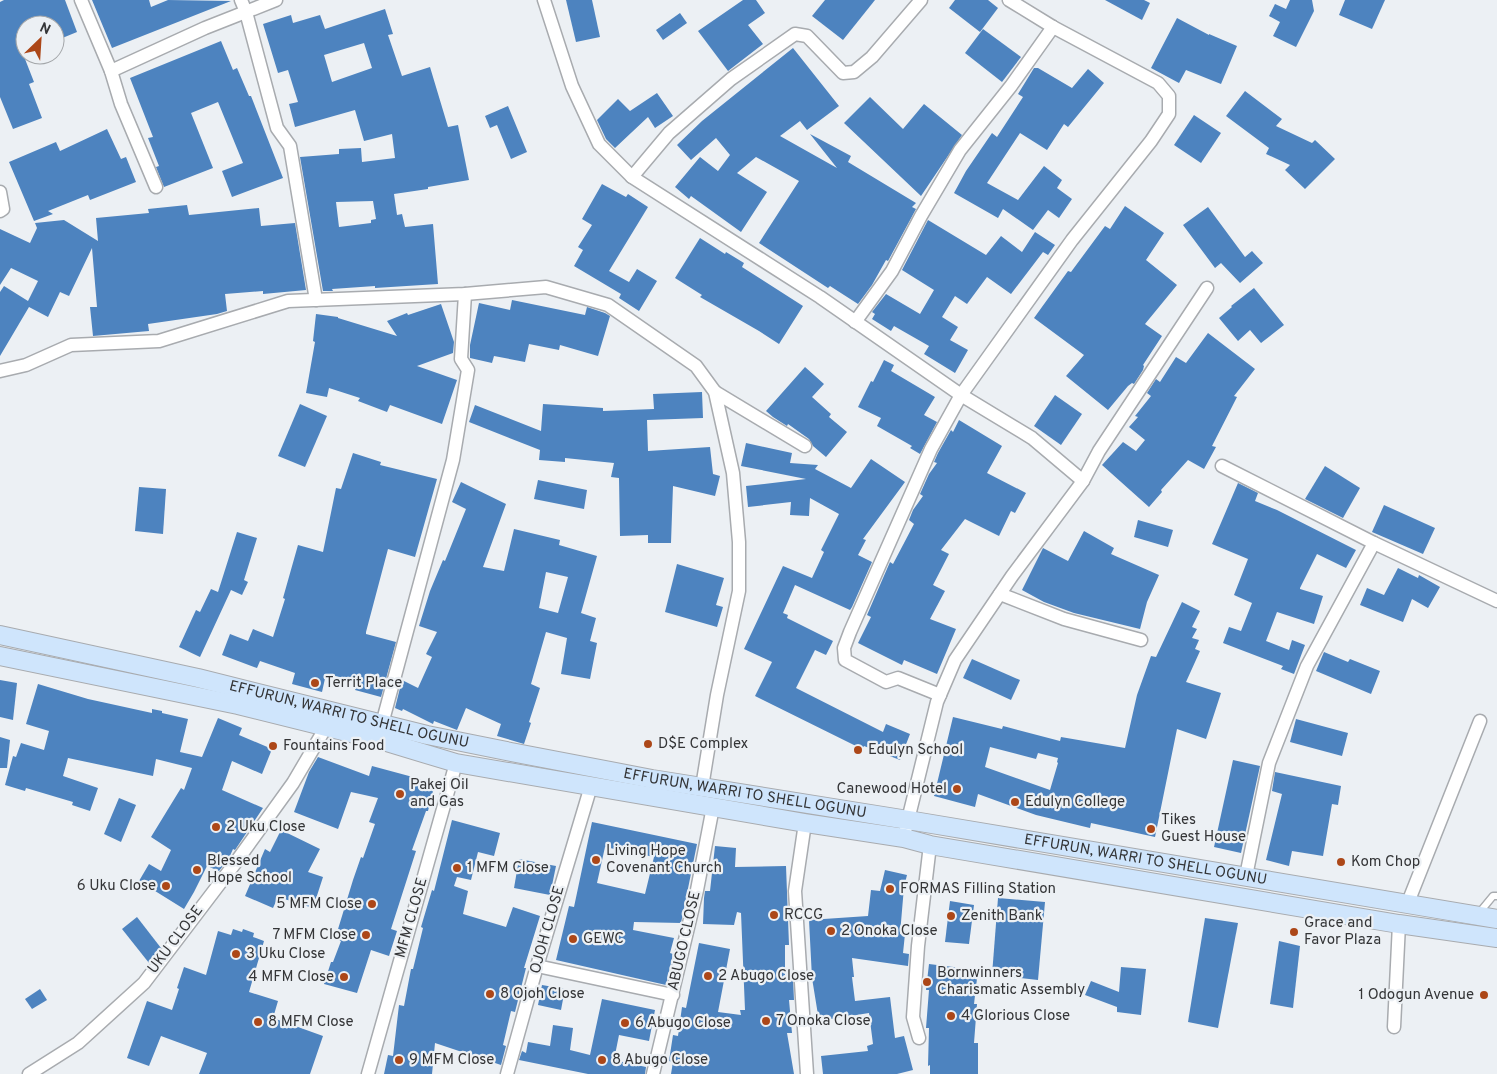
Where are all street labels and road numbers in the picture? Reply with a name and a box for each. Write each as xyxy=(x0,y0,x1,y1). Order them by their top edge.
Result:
street label: EFFURUN, WARRI TO SHELL OGUNU xyxy=(227,677,471,753)
street label: EFFURUN, WARRI TO SHELL OGUNU xyxy=(622,764,868,823)
street label: EFFURUN, WARRI TO SHELL OGUNU xyxy=(1023,830,1268,890)
street label: MFM CLOSE xyxy=(391,876,433,960)
street label: OJOH CLOSE xyxy=(526,884,570,976)
street label: ABUGO CLOSE xyxy=(664,889,706,993)
street label: UKU CLOSE xyxy=(144,902,208,978)

